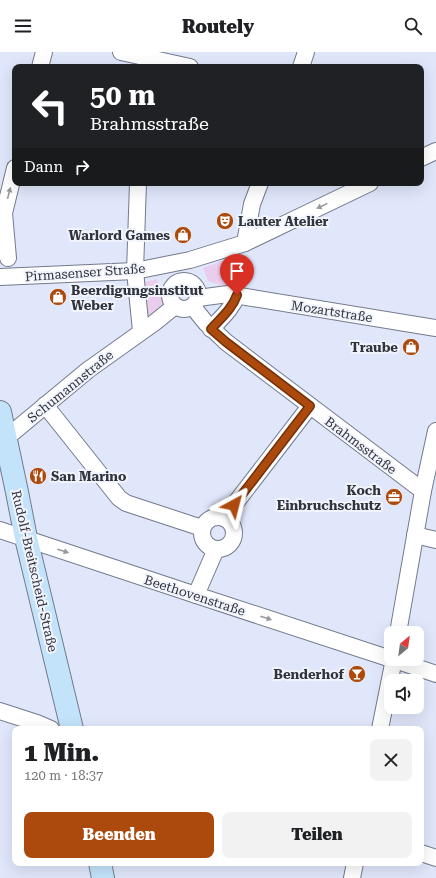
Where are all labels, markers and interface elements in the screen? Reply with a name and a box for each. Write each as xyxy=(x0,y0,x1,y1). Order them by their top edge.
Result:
icon: menu xyxy=(12,15,34,37)
icon: search xyxy=(402,15,424,37)
text: Routely xyxy=(182,16,254,37)
text: 50 m xyxy=(90,79,155,112)
icon: left xyxy=(24,80,76,132)
text: Brahmsstraße xyxy=(90,113,209,134)
icon: right xyxy=(71,156,93,178)
text: Dann xyxy=(24,158,63,176)
one-way arrow xyxy=(6,186,12,198)
one-way arrow xyxy=(316,203,328,209)
theatre icon: Lauter Atelier xyxy=(215,211,235,231)
place label: Lauter Atelier xyxy=(238,214,329,229)
shop icon: Warlord Games xyxy=(173,225,193,245)
place label: Warlord Games xyxy=(69,228,170,243)
pin xyxy=(220,254,254,295)
icon: arrive xyxy=(226,260,248,282)
street label: Pirmasenser Straße xyxy=(24,261,146,284)
place label: Beerdigungsinstitut Weber xyxy=(71,283,204,313)
shop icon: Beerdigungsinstitut Weber xyxy=(48,287,68,307)
street label: Mozartstraße xyxy=(290,298,374,325)
shop icon: Traube xyxy=(401,337,421,357)
place label: Traube xyxy=(350,340,398,355)
street label: Schumannstraße xyxy=(24,347,116,426)
street label: Brahmsstraße xyxy=(322,414,399,477)
restaurant icon: San Marino xyxy=(28,466,48,486)
place label: San Marino xyxy=(51,469,126,484)
place label: Koch Einbruchschutz xyxy=(277,483,381,513)
position arrow xyxy=(213,484,255,526)
office icon: Koch Einbruchschutz xyxy=(384,487,404,507)
street label: Rudolf-Breitscheid-Straße xyxy=(9,489,60,653)
one-way arrow xyxy=(57,548,69,554)
street label: Beethovenstraße xyxy=(142,572,247,619)
one-way arrow xyxy=(261,615,273,621)
north arrow xyxy=(384,626,424,666)
map controls xyxy=(384,626,424,714)
bar icon: Benderhof xyxy=(347,664,367,684)
place label: Benderhof xyxy=(273,667,344,682)
button: sound xyxy=(384,674,424,714)
text: 1 Min. xyxy=(24,739,99,767)
button: close xyxy=(370,739,412,781)
text: 120 m · 18:37 xyxy=(24,768,103,783)
button: Beenden xyxy=(24,812,214,858)
button: Teilen xyxy=(222,812,412,858)

